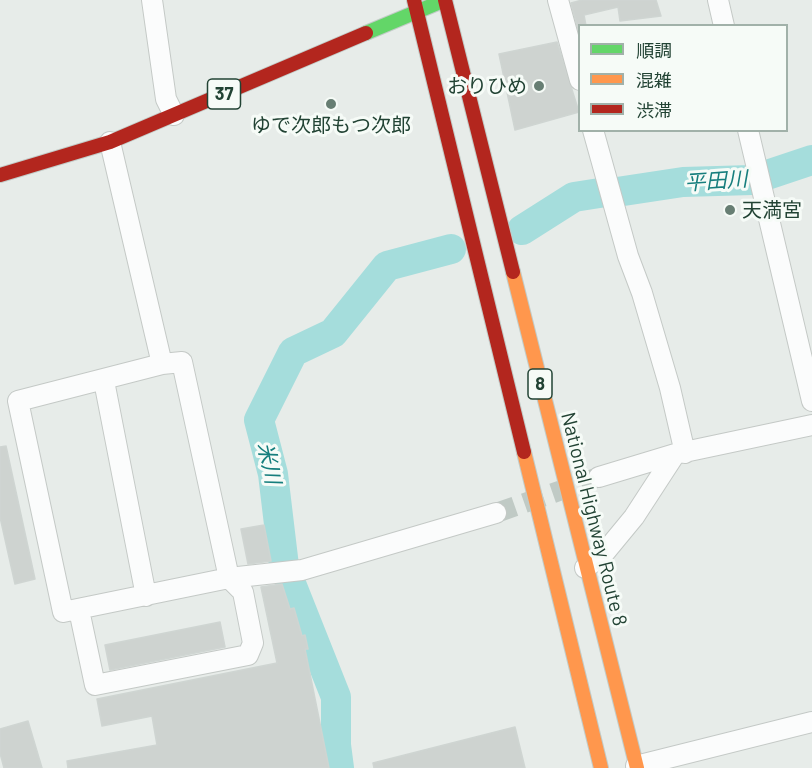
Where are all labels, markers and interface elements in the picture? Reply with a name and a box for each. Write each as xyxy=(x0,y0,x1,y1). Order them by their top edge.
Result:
legend xyxy=(578,24,788,132)
text: 順調 xyxy=(636,39,672,61)
text: 混雑 xyxy=(636,69,672,91)
place label: おりひめ xyxy=(447,74,527,98)
road number: 37 xyxy=(208,79,240,109)
marker: おりひめ xyxy=(532,79,546,93)
marker: ゆで次郎もつ次郎 xyxy=(324,97,338,111)
text: 渋滞 xyxy=(636,99,672,121)
place label: ゆで次郎もつ次郎 xyxy=(251,113,411,137)
water label: 平田川 xyxy=(684,166,748,196)
place label: 天満宮 xyxy=(742,198,802,222)
marker: 天満宮 xyxy=(723,203,737,217)
road number: 8 xyxy=(528,369,552,399)
street label: National Highway Route 8 xyxy=(556,410,632,628)
water label: 米川 xyxy=(252,440,286,486)

